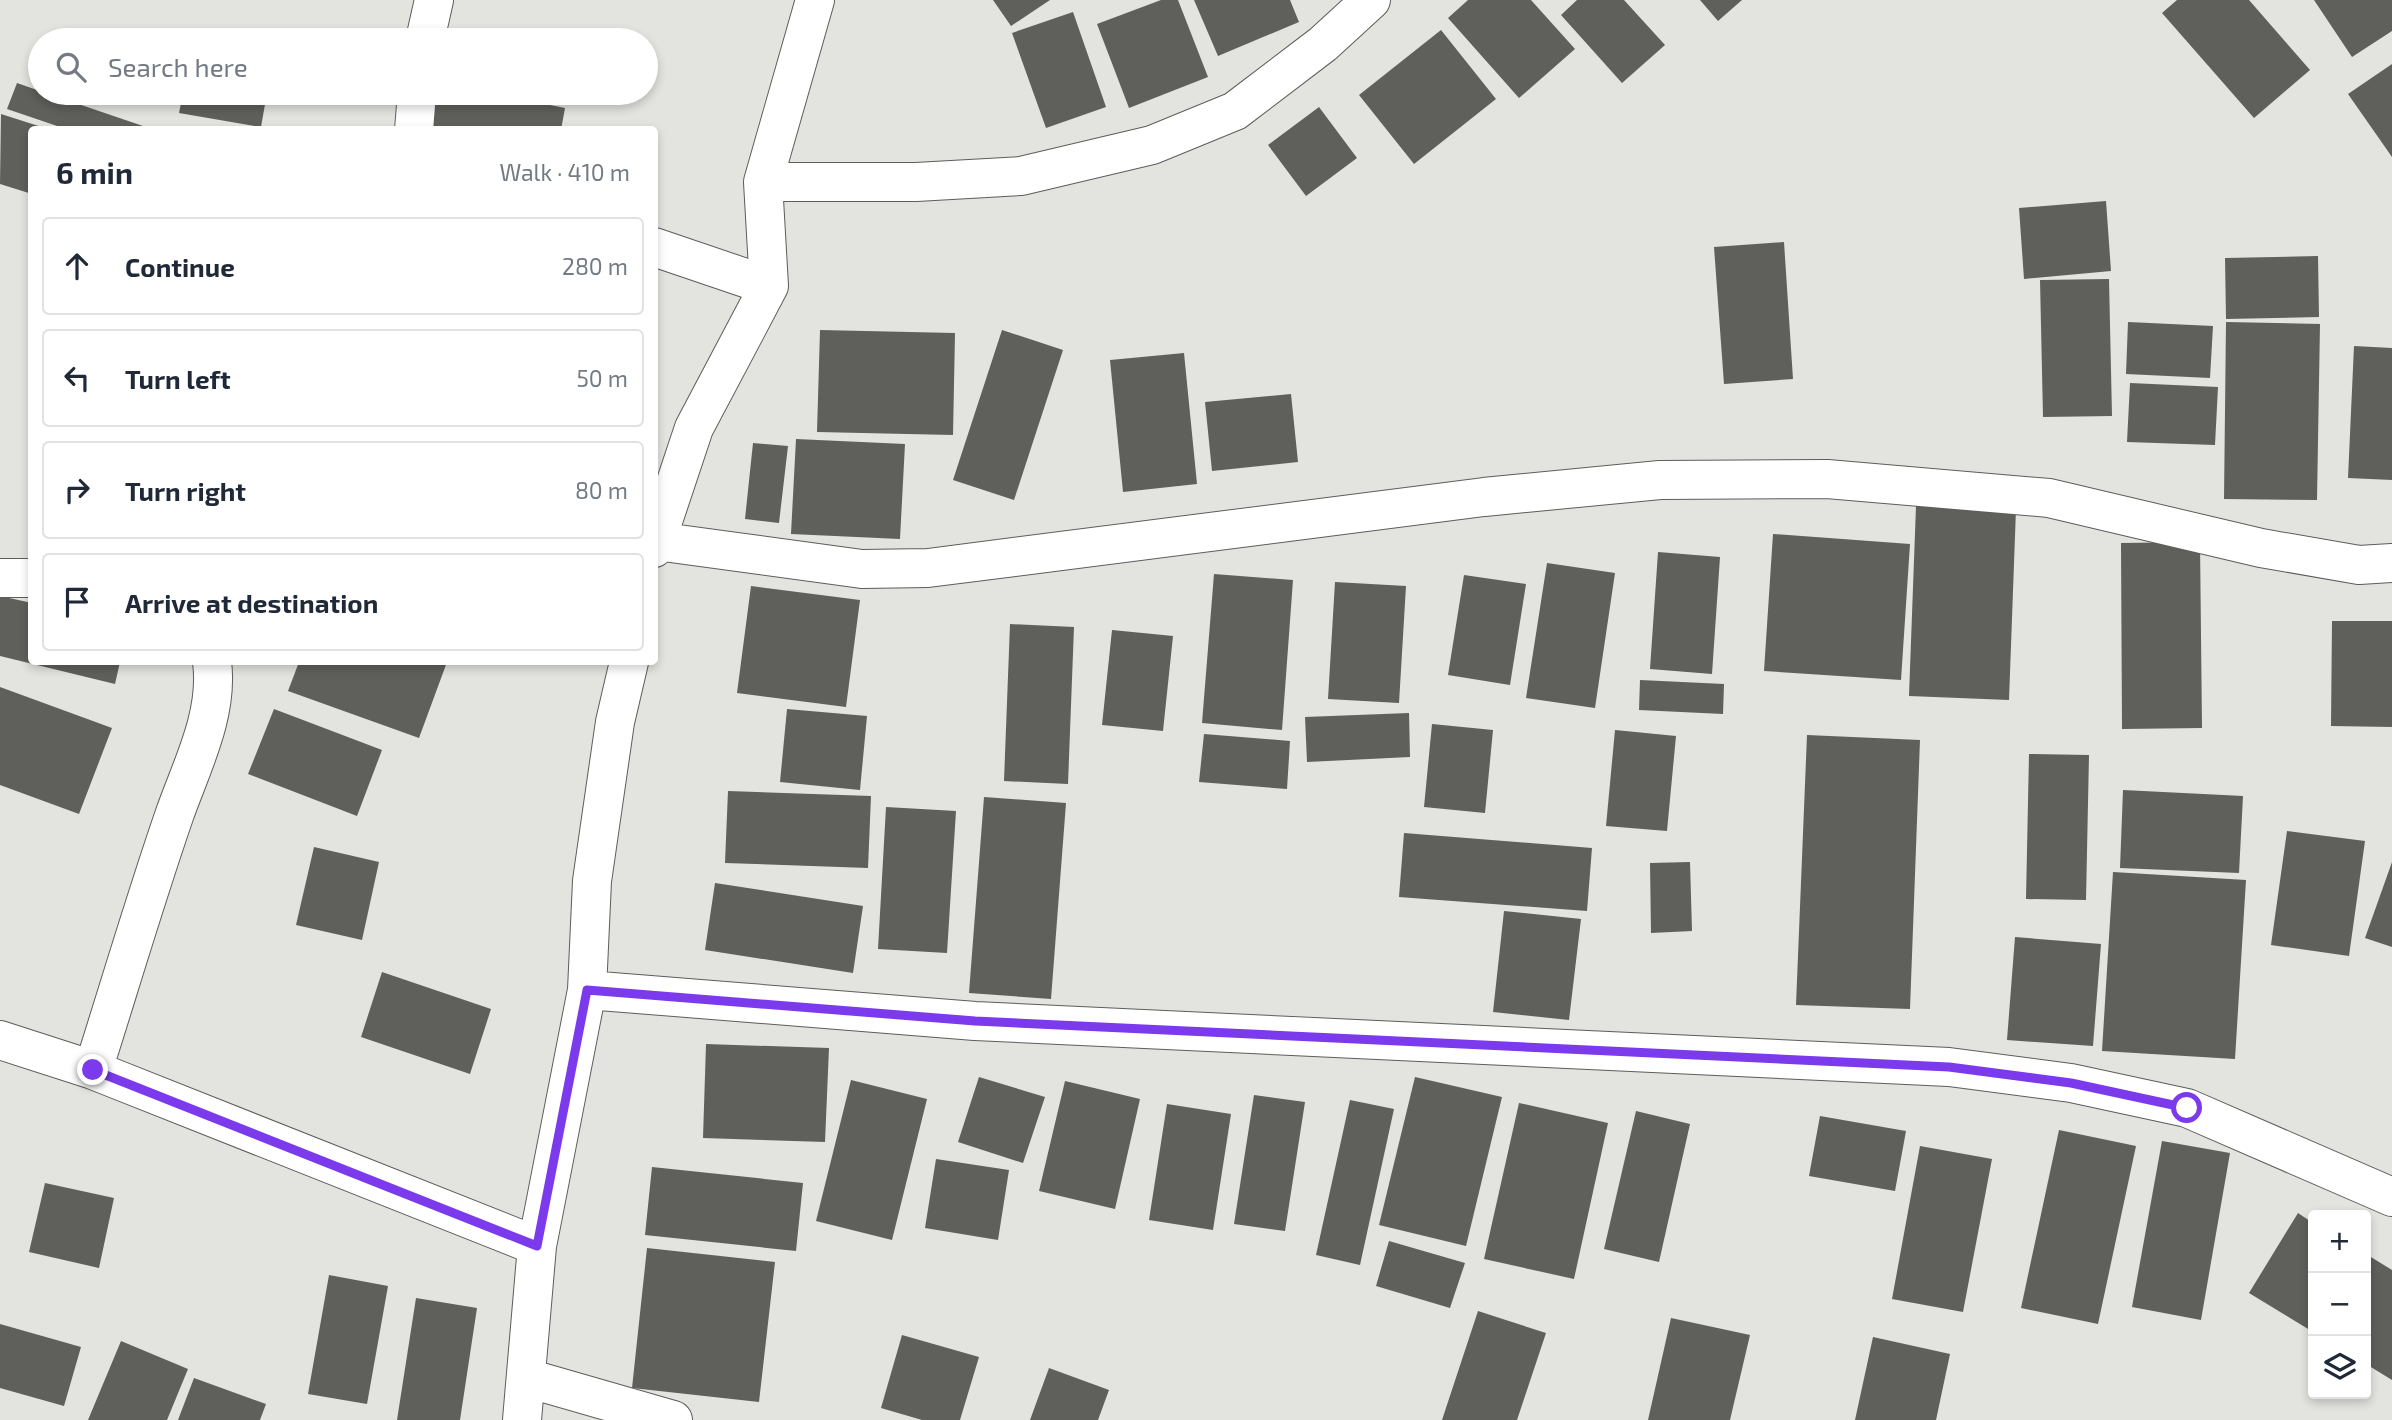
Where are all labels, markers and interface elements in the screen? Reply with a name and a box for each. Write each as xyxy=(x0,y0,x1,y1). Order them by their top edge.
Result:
search box xyxy=(28,28,658,105)
icon: search xyxy=(52,48,90,86)
text: Search here xyxy=(108,51,248,82)
text: 6 min xyxy=(56,154,133,190)
text: Walk · 410 m xyxy=(499,158,630,186)
icon: ahead xyxy=(58,247,96,285)
text: Continue xyxy=(125,251,235,282)
text: 280 m xyxy=(562,252,628,280)
icon: left xyxy=(58,359,96,397)
text: Turn left xyxy=(125,363,231,394)
text: 50 m xyxy=(577,364,628,392)
icon: right xyxy=(58,471,96,509)
text: Turn right xyxy=(125,475,246,506)
text: 80 m xyxy=(575,476,628,504)
icon: arrive xyxy=(58,583,96,621)
text: Arrive at destination xyxy=(125,587,378,618)
route end xyxy=(77,1054,108,1085)
route start xyxy=(2171,1092,2202,1123)
map controls xyxy=(2308,1210,2371,1399)
button: + xyxy=(2308,1210,2371,1273)
button: − xyxy=(2308,1273,2371,1336)
button: layers xyxy=(2308,1336,2371,1399)

